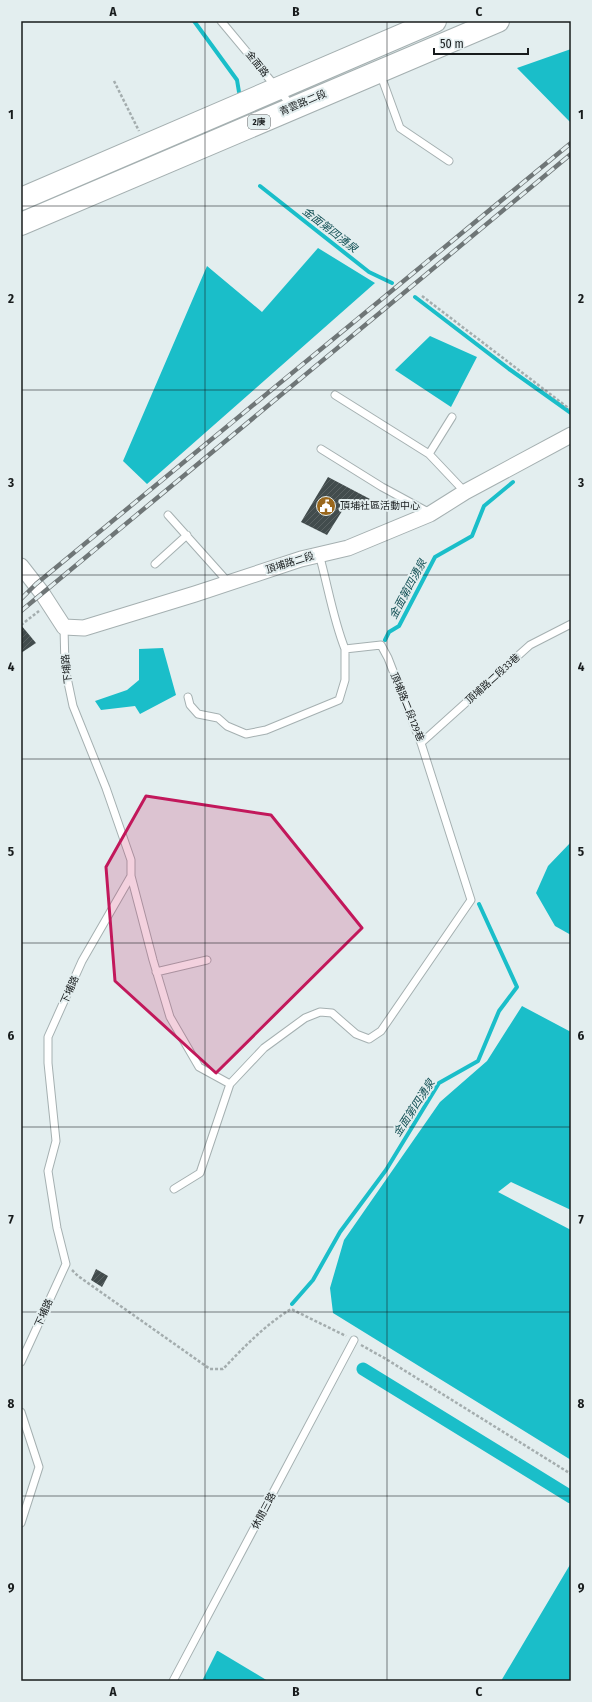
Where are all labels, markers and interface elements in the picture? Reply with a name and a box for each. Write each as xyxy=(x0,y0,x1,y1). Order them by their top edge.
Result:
text: A xyxy=(108,4,117,19)
text: B xyxy=(292,4,300,19)
text: C xyxy=(476,4,483,19)
scale bar xyxy=(434,30,528,56)
text: 50 m xyxy=(440,37,464,51)
street label: 金面路 xyxy=(243,49,271,79)
street label: 青雲路二段 xyxy=(278,88,328,118)
text: 1 xyxy=(8,107,14,122)
text: 1 xyxy=(578,107,584,122)
road number: 2庚 xyxy=(248,115,270,129)
water label: 金面第四湧泉 xyxy=(300,205,361,256)
text: 2 xyxy=(7,291,14,306)
text: 2 xyxy=(577,291,584,306)
text: 3 xyxy=(7,475,14,490)
text: 3 xyxy=(577,475,584,490)
public building icon: 頂埔社區活動中心 xyxy=(315,495,337,517)
place label: 頂埔社區活動中心 xyxy=(340,500,420,512)
street label: 頂埔路二段 xyxy=(264,550,316,576)
water label: 金面第四湧泉 xyxy=(387,556,430,621)
street label: 頂埔路二段33巷 xyxy=(463,651,523,707)
street label: 下埔路 xyxy=(59,653,75,685)
text: 4 xyxy=(8,659,15,674)
text: 4 xyxy=(578,659,585,674)
street label: 頂埔路二段129巷 xyxy=(388,671,426,743)
text: 5 xyxy=(8,844,14,859)
text: 5 xyxy=(578,844,584,859)
street label: 下埔路 xyxy=(58,974,82,1006)
text: 6 xyxy=(8,1028,15,1043)
text: 6 xyxy=(578,1028,585,1043)
water label: 金面第四湧泉 xyxy=(391,1076,438,1139)
text: 7 xyxy=(8,1212,14,1227)
text: 7 xyxy=(578,1212,584,1227)
street label: 下埔路 xyxy=(32,1297,56,1329)
text: 8 xyxy=(8,1396,15,1411)
text: 8 xyxy=(578,1396,585,1411)
street label: 休閒三路 xyxy=(249,1491,279,1531)
text: 9 xyxy=(8,1580,15,1595)
text: 9 xyxy=(578,1580,585,1595)
text: A xyxy=(108,1684,117,1699)
text: B xyxy=(292,1684,300,1699)
text: C xyxy=(476,1684,483,1699)

